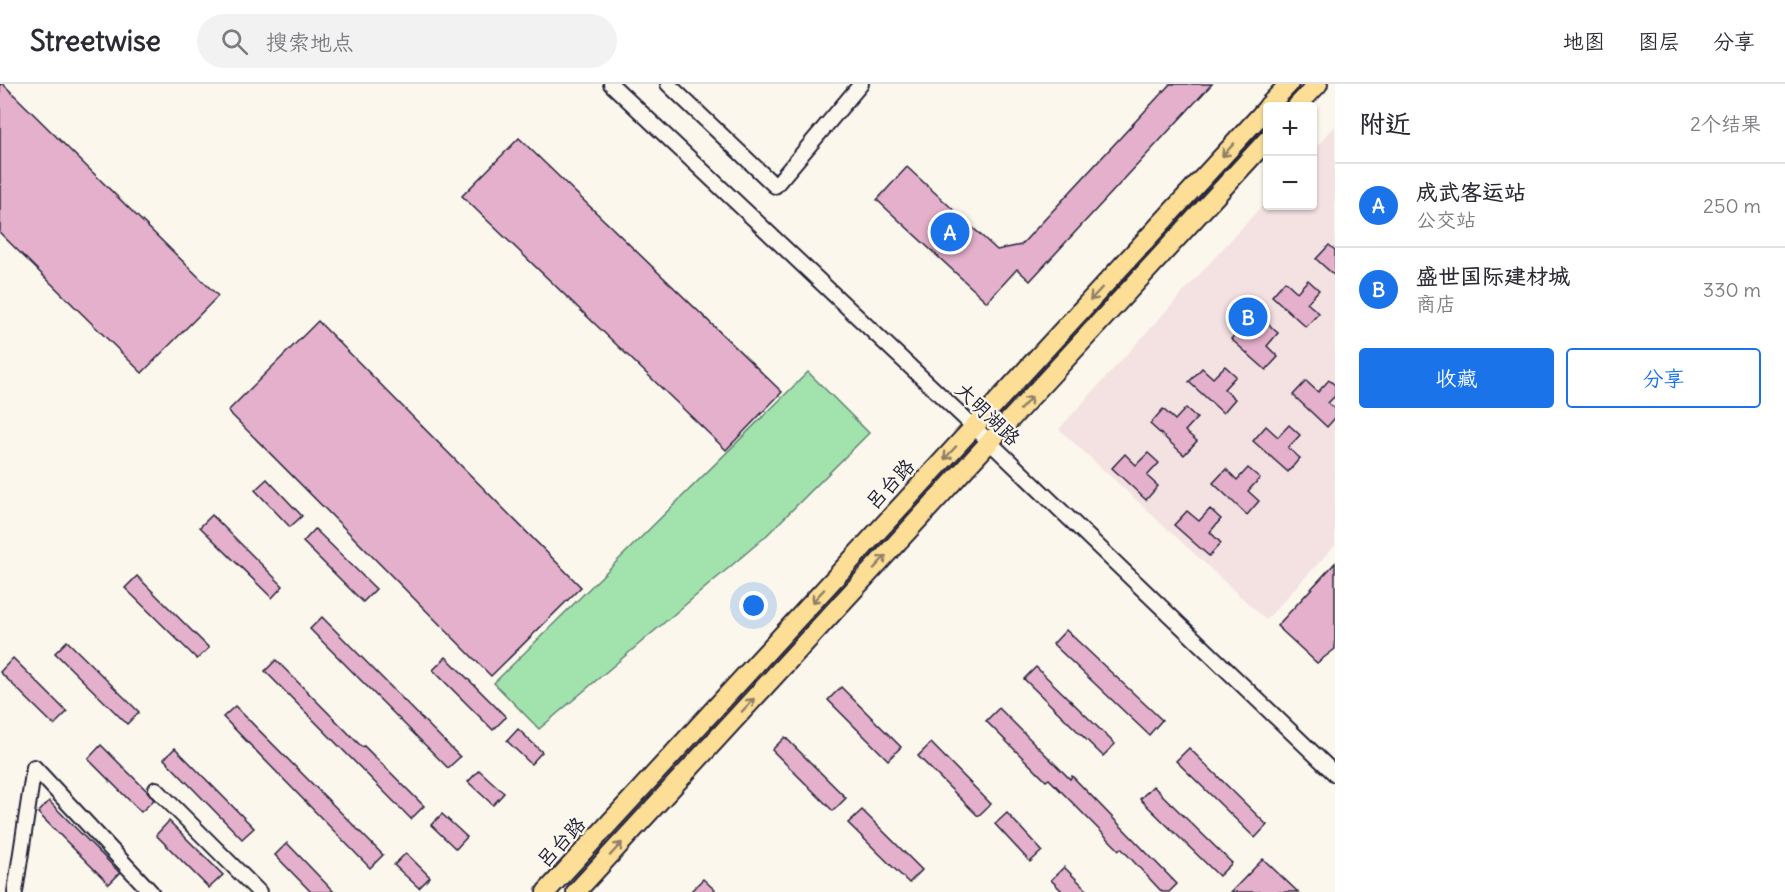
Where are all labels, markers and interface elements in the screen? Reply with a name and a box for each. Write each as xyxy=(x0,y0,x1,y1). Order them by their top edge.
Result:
search box xyxy=(197,14,617,68)
text: Streetwise xyxy=(30,23,161,59)
icon: search xyxy=(218,25,251,58)
text: 搜索地点 xyxy=(266,28,354,56)
text: 地图 xyxy=(1563,28,1605,55)
text: 图层 xyxy=(1638,28,1680,55)
text: 分享 xyxy=(1713,28,1755,55)
map controls xyxy=(1263,102,1317,210)
button: + xyxy=(1263,102,1317,156)
text: 附近 xyxy=(1359,107,1411,140)
text: 2个结果 xyxy=(1690,111,1761,136)
one-way arrow xyxy=(1221,142,1235,157)
button: − xyxy=(1263,156,1317,210)
text: 成武客运站 xyxy=(1416,178,1526,206)
text: A xyxy=(1372,193,1385,218)
text: 250 m xyxy=(1703,193,1761,218)
text: 公交站 xyxy=(1416,207,1476,232)
pin: A xyxy=(930,210,970,254)
text: 盛世国际建材城 xyxy=(1416,262,1570,290)
text: B xyxy=(1372,277,1385,302)
text: 330 m xyxy=(1703,277,1761,302)
one-way arrow xyxy=(1089,286,1103,301)
text: 商店 xyxy=(1416,291,1456,316)
pin: B xyxy=(1228,294,1268,340)
button: 收藏 xyxy=(1359,348,1554,408)
button: 分享 xyxy=(1566,348,1761,408)
street label: 大明湖路 xyxy=(951,377,1027,451)
one-way arrow xyxy=(1019,395,1033,410)
one-way arrow xyxy=(943,445,957,460)
street label: 吕台路 xyxy=(860,452,920,514)
one-way arrow xyxy=(873,555,887,570)
one-way arrow xyxy=(811,589,825,604)
your location xyxy=(739,591,768,620)
one-way arrow xyxy=(741,698,755,713)
street label: 吕台路 xyxy=(531,810,591,872)
one-way arrow xyxy=(609,842,623,857)

